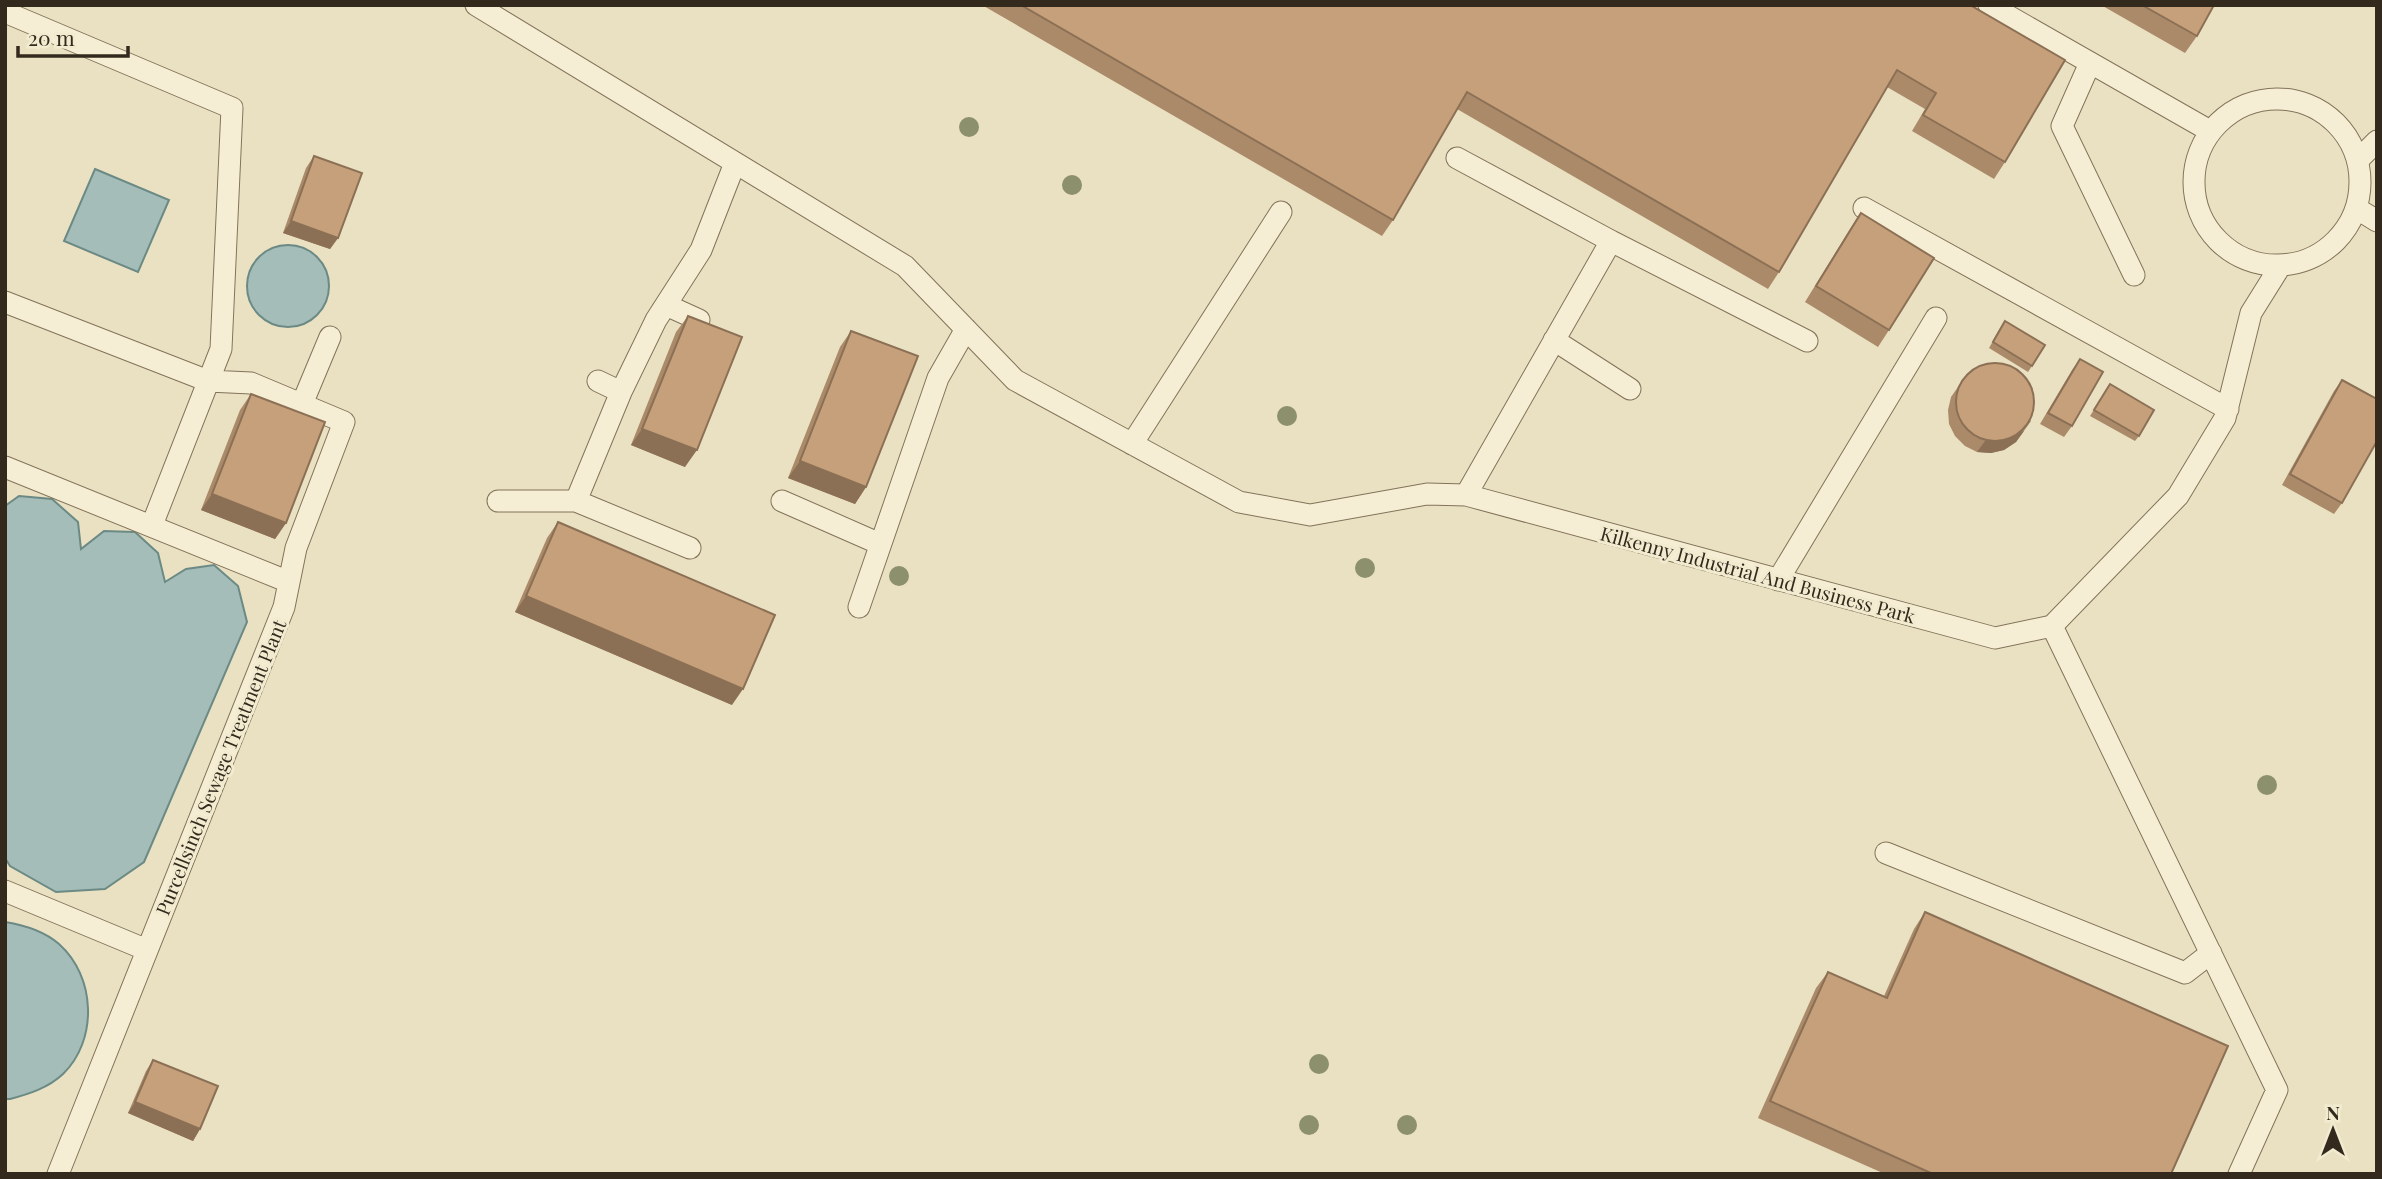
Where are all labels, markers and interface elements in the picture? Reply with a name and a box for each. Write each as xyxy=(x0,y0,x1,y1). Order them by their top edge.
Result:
scale bar xyxy=(18,14,128,58)
text: 20 m xyxy=(28,23,75,51)
street label: Kilkenny Industrial And Business Park xyxy=(1598,519,1919,629)
street label: Purcellsinch Sewage Treatment Plant xyxy=(149,615,291,919)
north arrow xyxy=(2298,1095,2368,1165)
text: N xyxy=(2326,1099,2340,1125)

